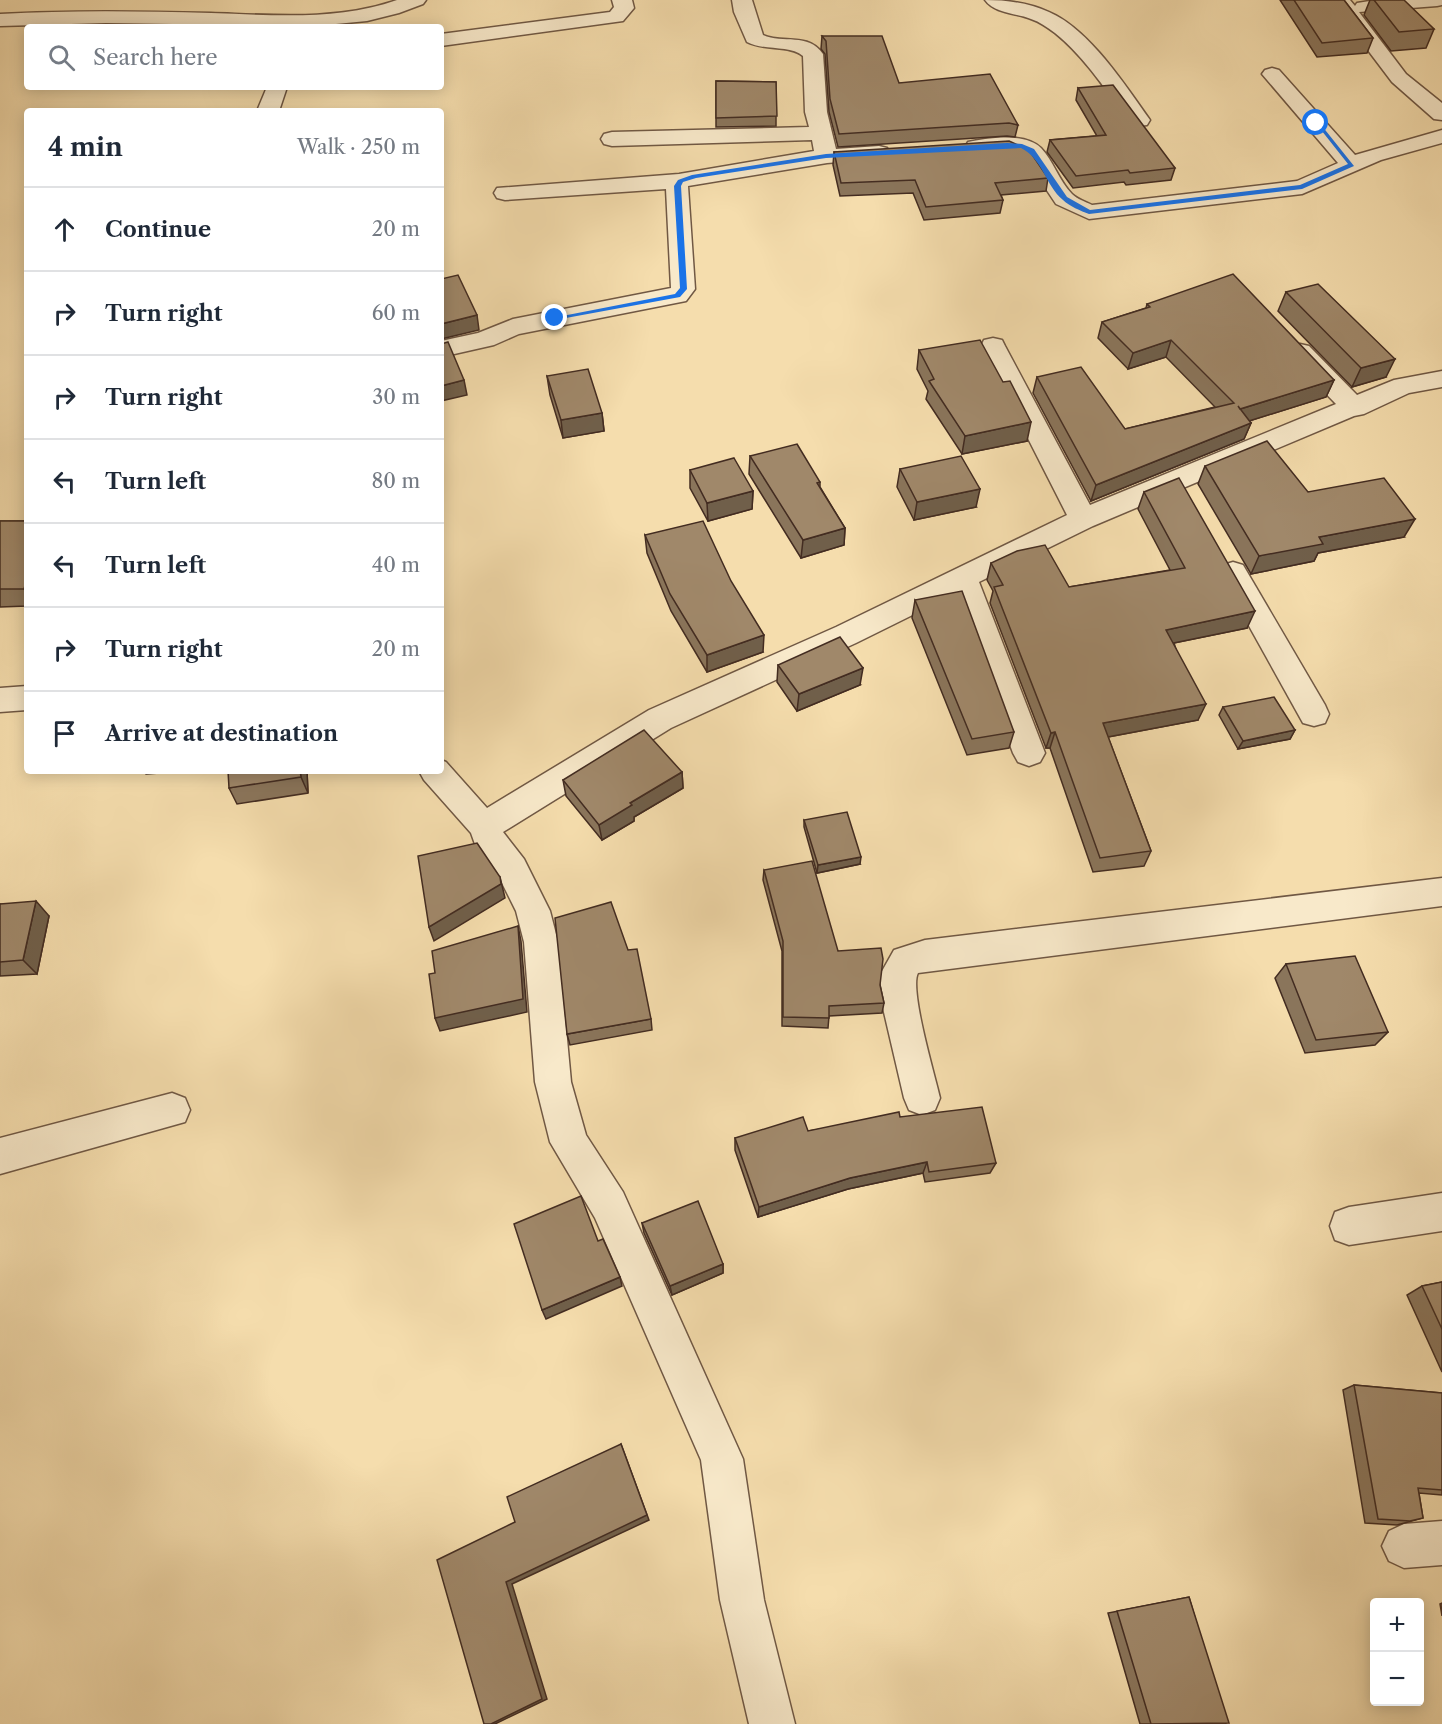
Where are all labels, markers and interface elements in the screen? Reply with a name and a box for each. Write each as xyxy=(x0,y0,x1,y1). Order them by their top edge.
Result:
search box xyxy=(24,24,444,90)
icon: search xyxy=(45,41,78,74)
text: Search here xyxy=(93,44,218,71)
route start xyxy=(1302,109,1328,135)
text: 4 min xyxy=(48,131,123,163)
text: Walk · 250 m xyxy=(297,135,420,159)
icon: ahead xyxy=(48,213,81,246)
text: Continue xyxy=(105,216,211,243)
text: 20 m xyxy=(372,217,420,241)
icon: right xyxy=(48,297,81,330)
text: Turn right xyxy=(105,300,223,327)
text: 60 m xyxy=(372,301,420,325)
route end xyxy=(541,304,567,330)
icon: right xyxy=(48,381,81,414)
text: Turn right xyxy=(105,384,223,411)
text: 30 m xyxy=(372,385,420,409)
icon: left xyxy=(48,465,81,498)
text: Turn left xyxy=(105,468,206,495)
text: 80 m xyxy=(372,469,420,493)
icon: left xyxy=(48,549,81,582)
text: Turn left xyxy=(105,552,206,579)
text: 40 m xyxy=(372,553,420,577)
icon: right xyxy=(48,633,81,666)
text: Turn right xyxy=(105,636,223,663)
text: 20 m xyxy=(372,637,420,661)
icon: arrive xyxy=(48,717,81,750)
text: Arrive at destination xyxy=(105,720,338,747)
map controls xyxy=(1370,1598,1424,1706)
button: + xyxy=(1370,1598,1424,1652)
button: − xyxy=(1370,1652,1424,1706)

